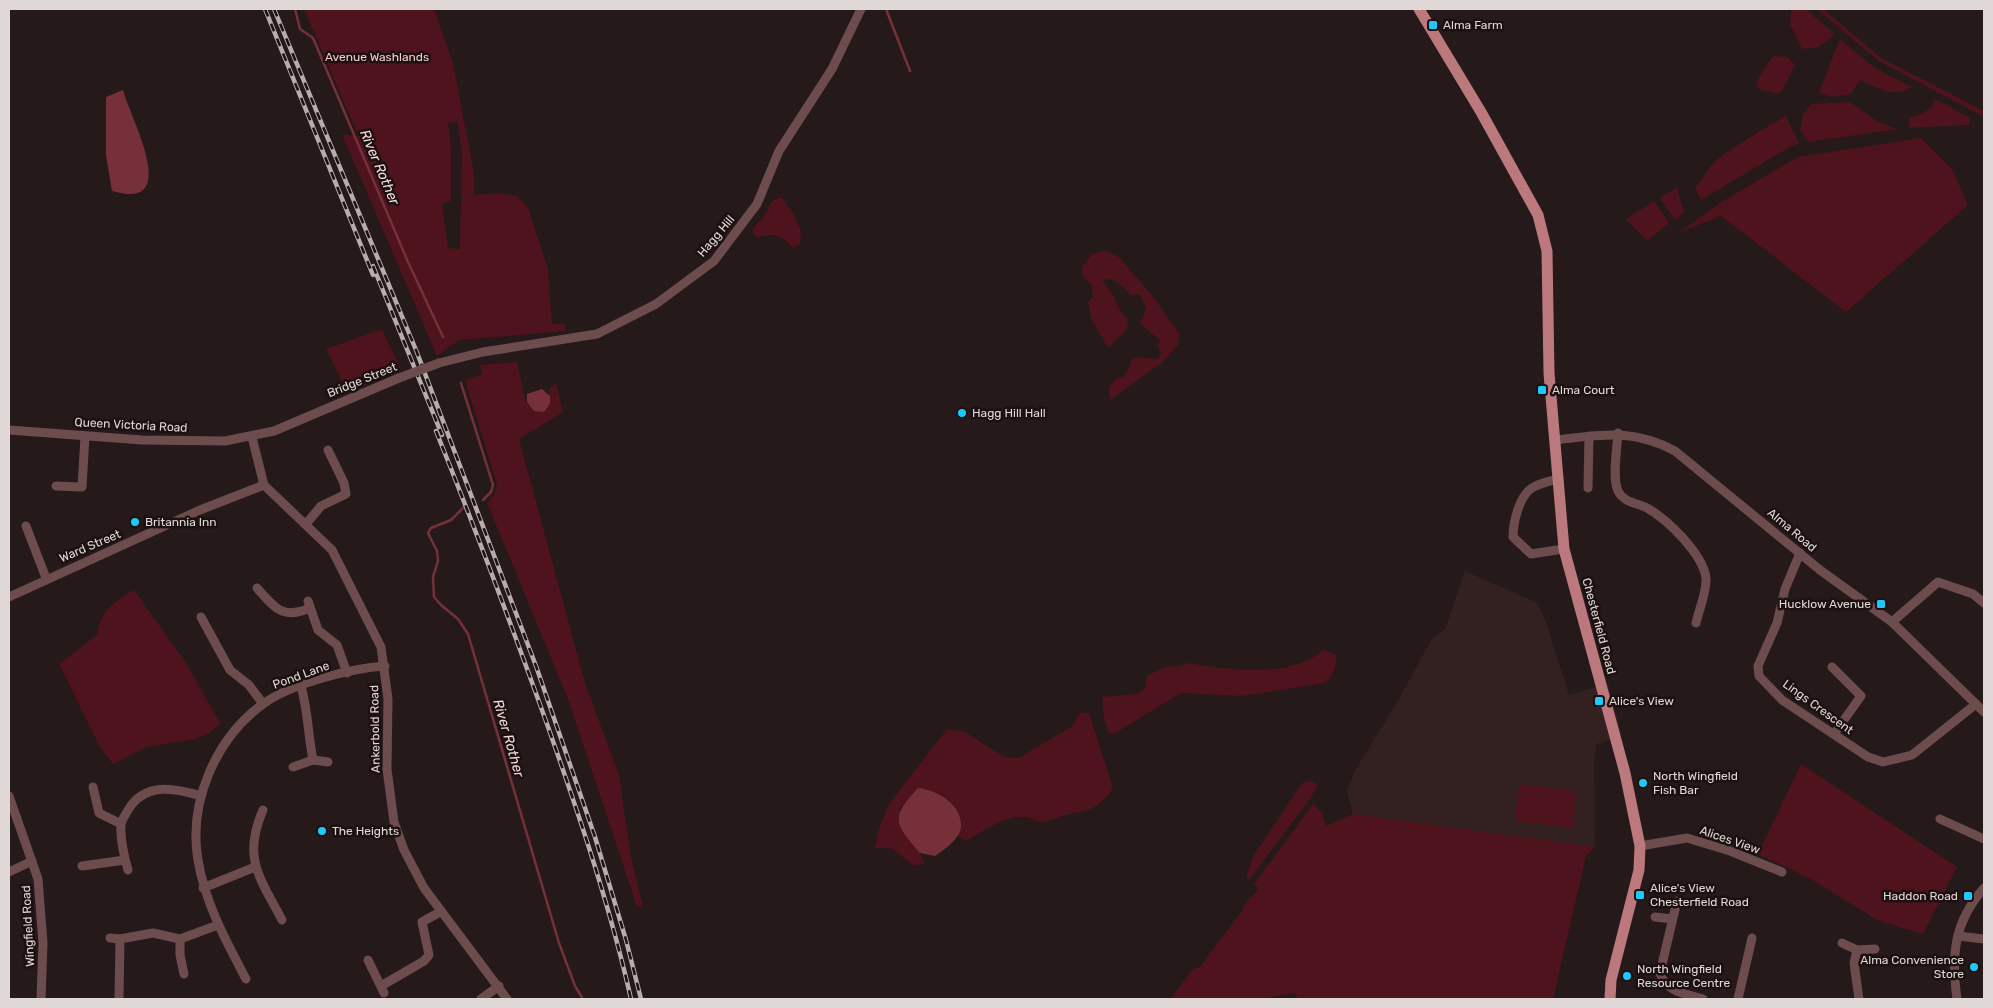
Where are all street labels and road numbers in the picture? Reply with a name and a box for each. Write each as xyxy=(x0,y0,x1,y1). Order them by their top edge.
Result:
street label: Hagg Hill xyxy=(695,212,737,260)
street label: Bridge Street xyxy=(325,360,399,400)
street label: Queen Victoria Road xyxy=(74,415,188,435)
street label: Alma Road xyxy=(1765,505,1819,555)
street label: Ward Street xyxy=(57,527,123,565)
street label: Chesterfield Road xyxy=(1579,576,1619,676)
street label: Pond Lane xyxy=(271,658,331,692)
street label: Lings Crescent xyxy=(1780,677,1856,737)
street label: Ankerbold Road xyxy=(367,685,383,773)
street label: Alices View xyxy=(1698,823,1762,857)
street label: Wingfield Road xyxy=(19,885,37,967)

